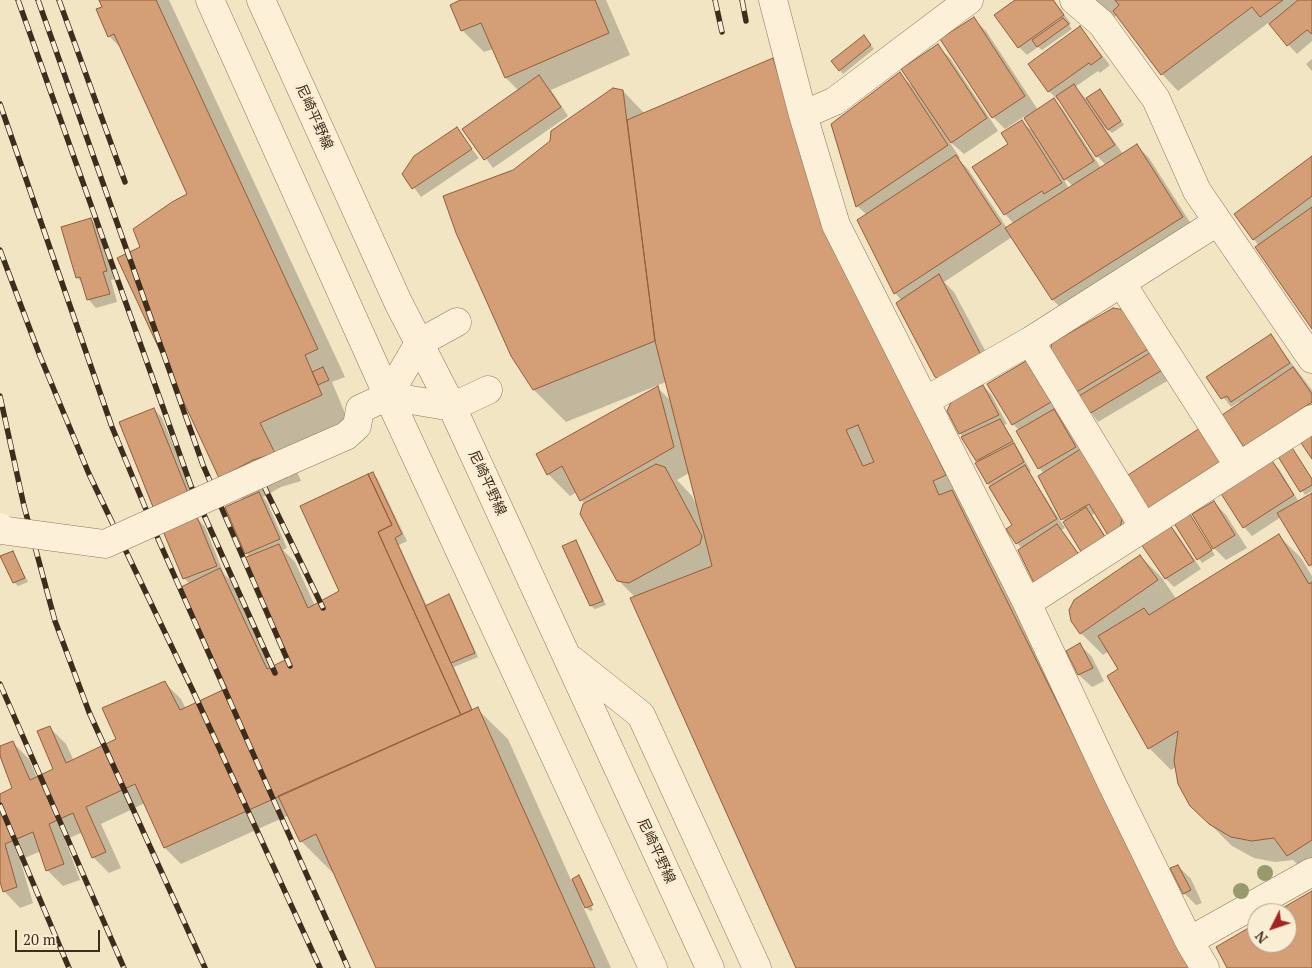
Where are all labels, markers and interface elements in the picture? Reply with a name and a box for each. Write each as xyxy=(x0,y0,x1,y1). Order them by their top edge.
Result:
street label: 尼崎平野線 xyxy=(292,82,336,152)
street label: 尼崎平野線 xyxy=(465,448,509,518)
street label: 尼崎平野線 xyxy=(634,816,678,886)
north arrow xyxy=(1247,903,1297,953)
scale bar xyxy=(18,920,102,952)
text: N xyxy=(1250,927,1272,948)
text: 20 m xyxy=(23,929,56,949)

